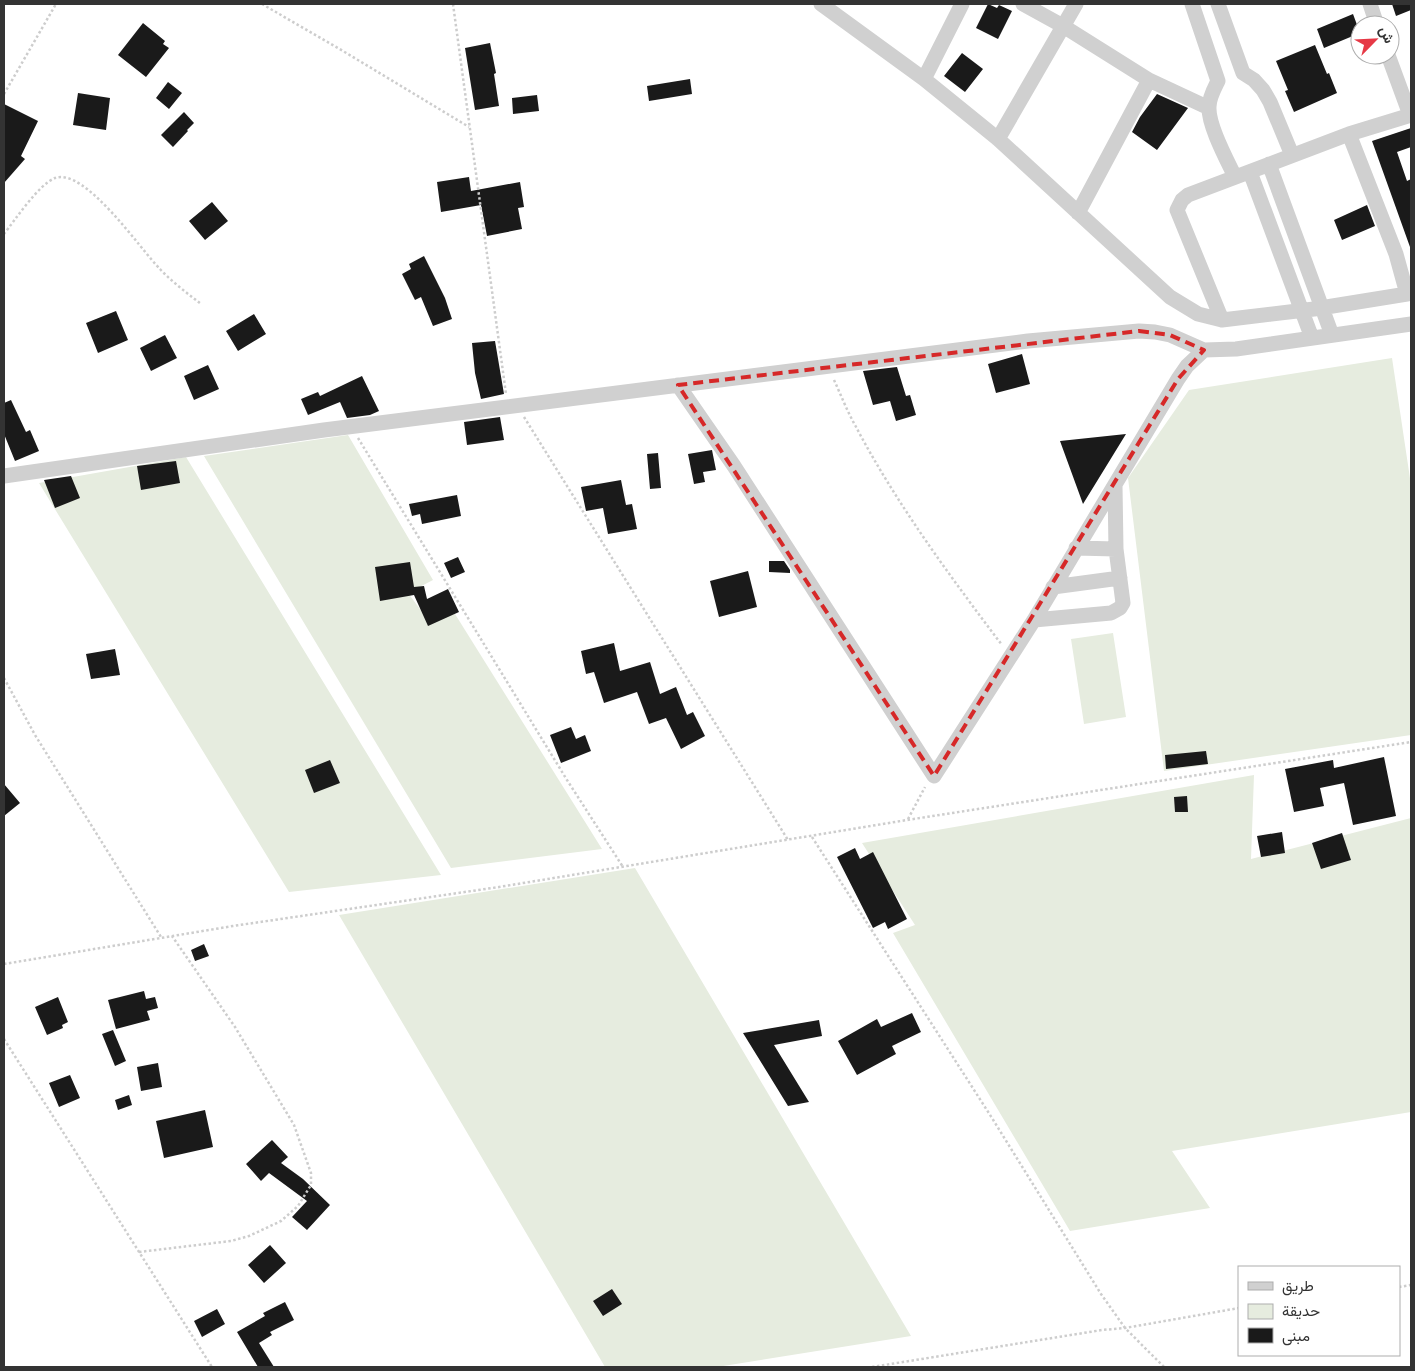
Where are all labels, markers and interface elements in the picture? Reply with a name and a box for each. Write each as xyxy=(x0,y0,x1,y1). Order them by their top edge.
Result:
north arrow xyxy=(1350,15,1400,65)
text: ش xyxy=(1375,23,1399,46)
legend xyxy=(1238,1266,1400,1356)
text: طريق xyxy=(1282,1275,1314,1296)
text: حديقة xyxy=(1282,1300,1320,1321)
text: مبنى xyxy=(1282,1325,1310,1346)

